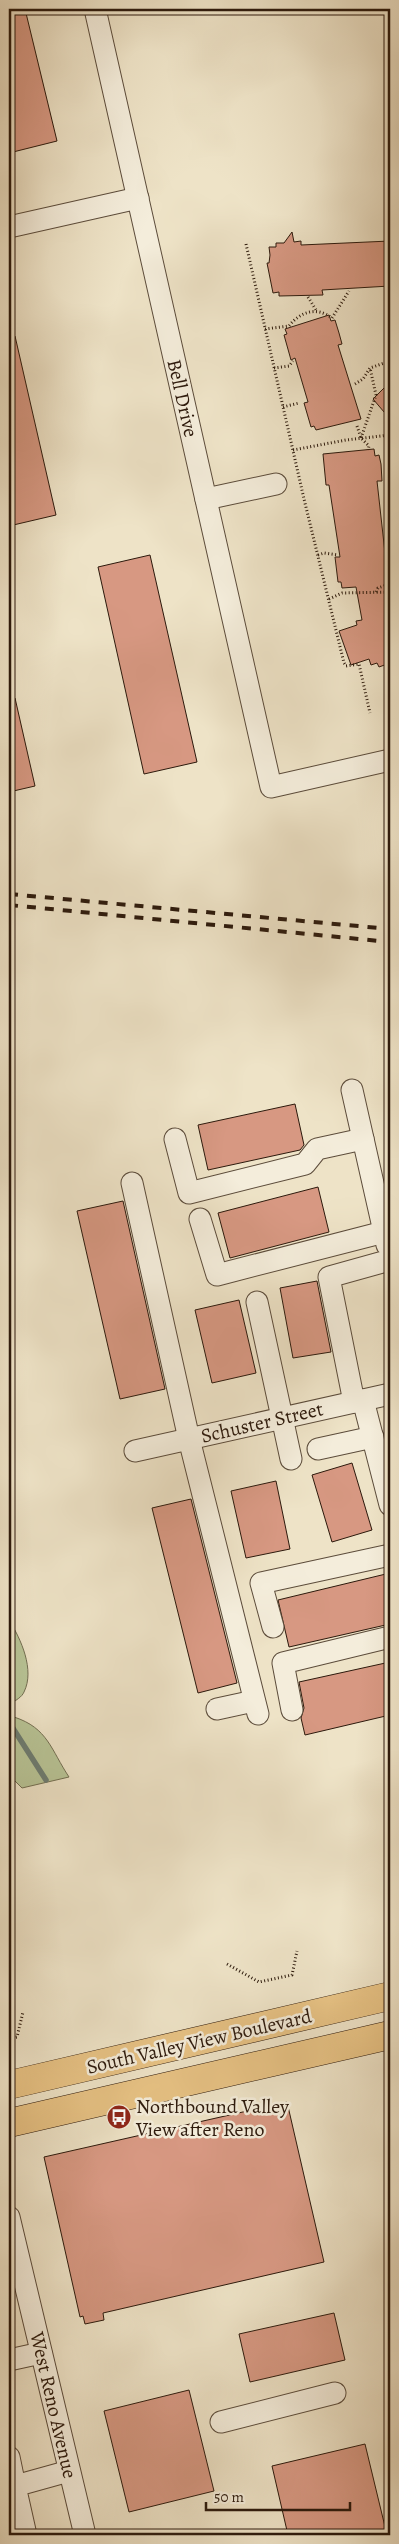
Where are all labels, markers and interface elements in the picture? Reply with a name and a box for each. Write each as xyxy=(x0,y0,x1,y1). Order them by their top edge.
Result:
street label: Bell Drive xyxy=(160,356,205,440)
street label: Schuster Street xyxy=(198,1395,326,1450)
street label: South Valley View Boulevard xyxy=(84,2002,315,2081)
place label: Northbound Valley View after Reno xyxy=(135,2093,290,2143)
bus stop icon: Northbound Valley View after Reno xyxy=(106,2104,132,2130)
street label: West Reno Avenue xyxy=(23,2328,84,2481)
scale bar xyxy=(206,2479,350,2511)
text: 50 m xyxy=(214,2487,244,2507)

